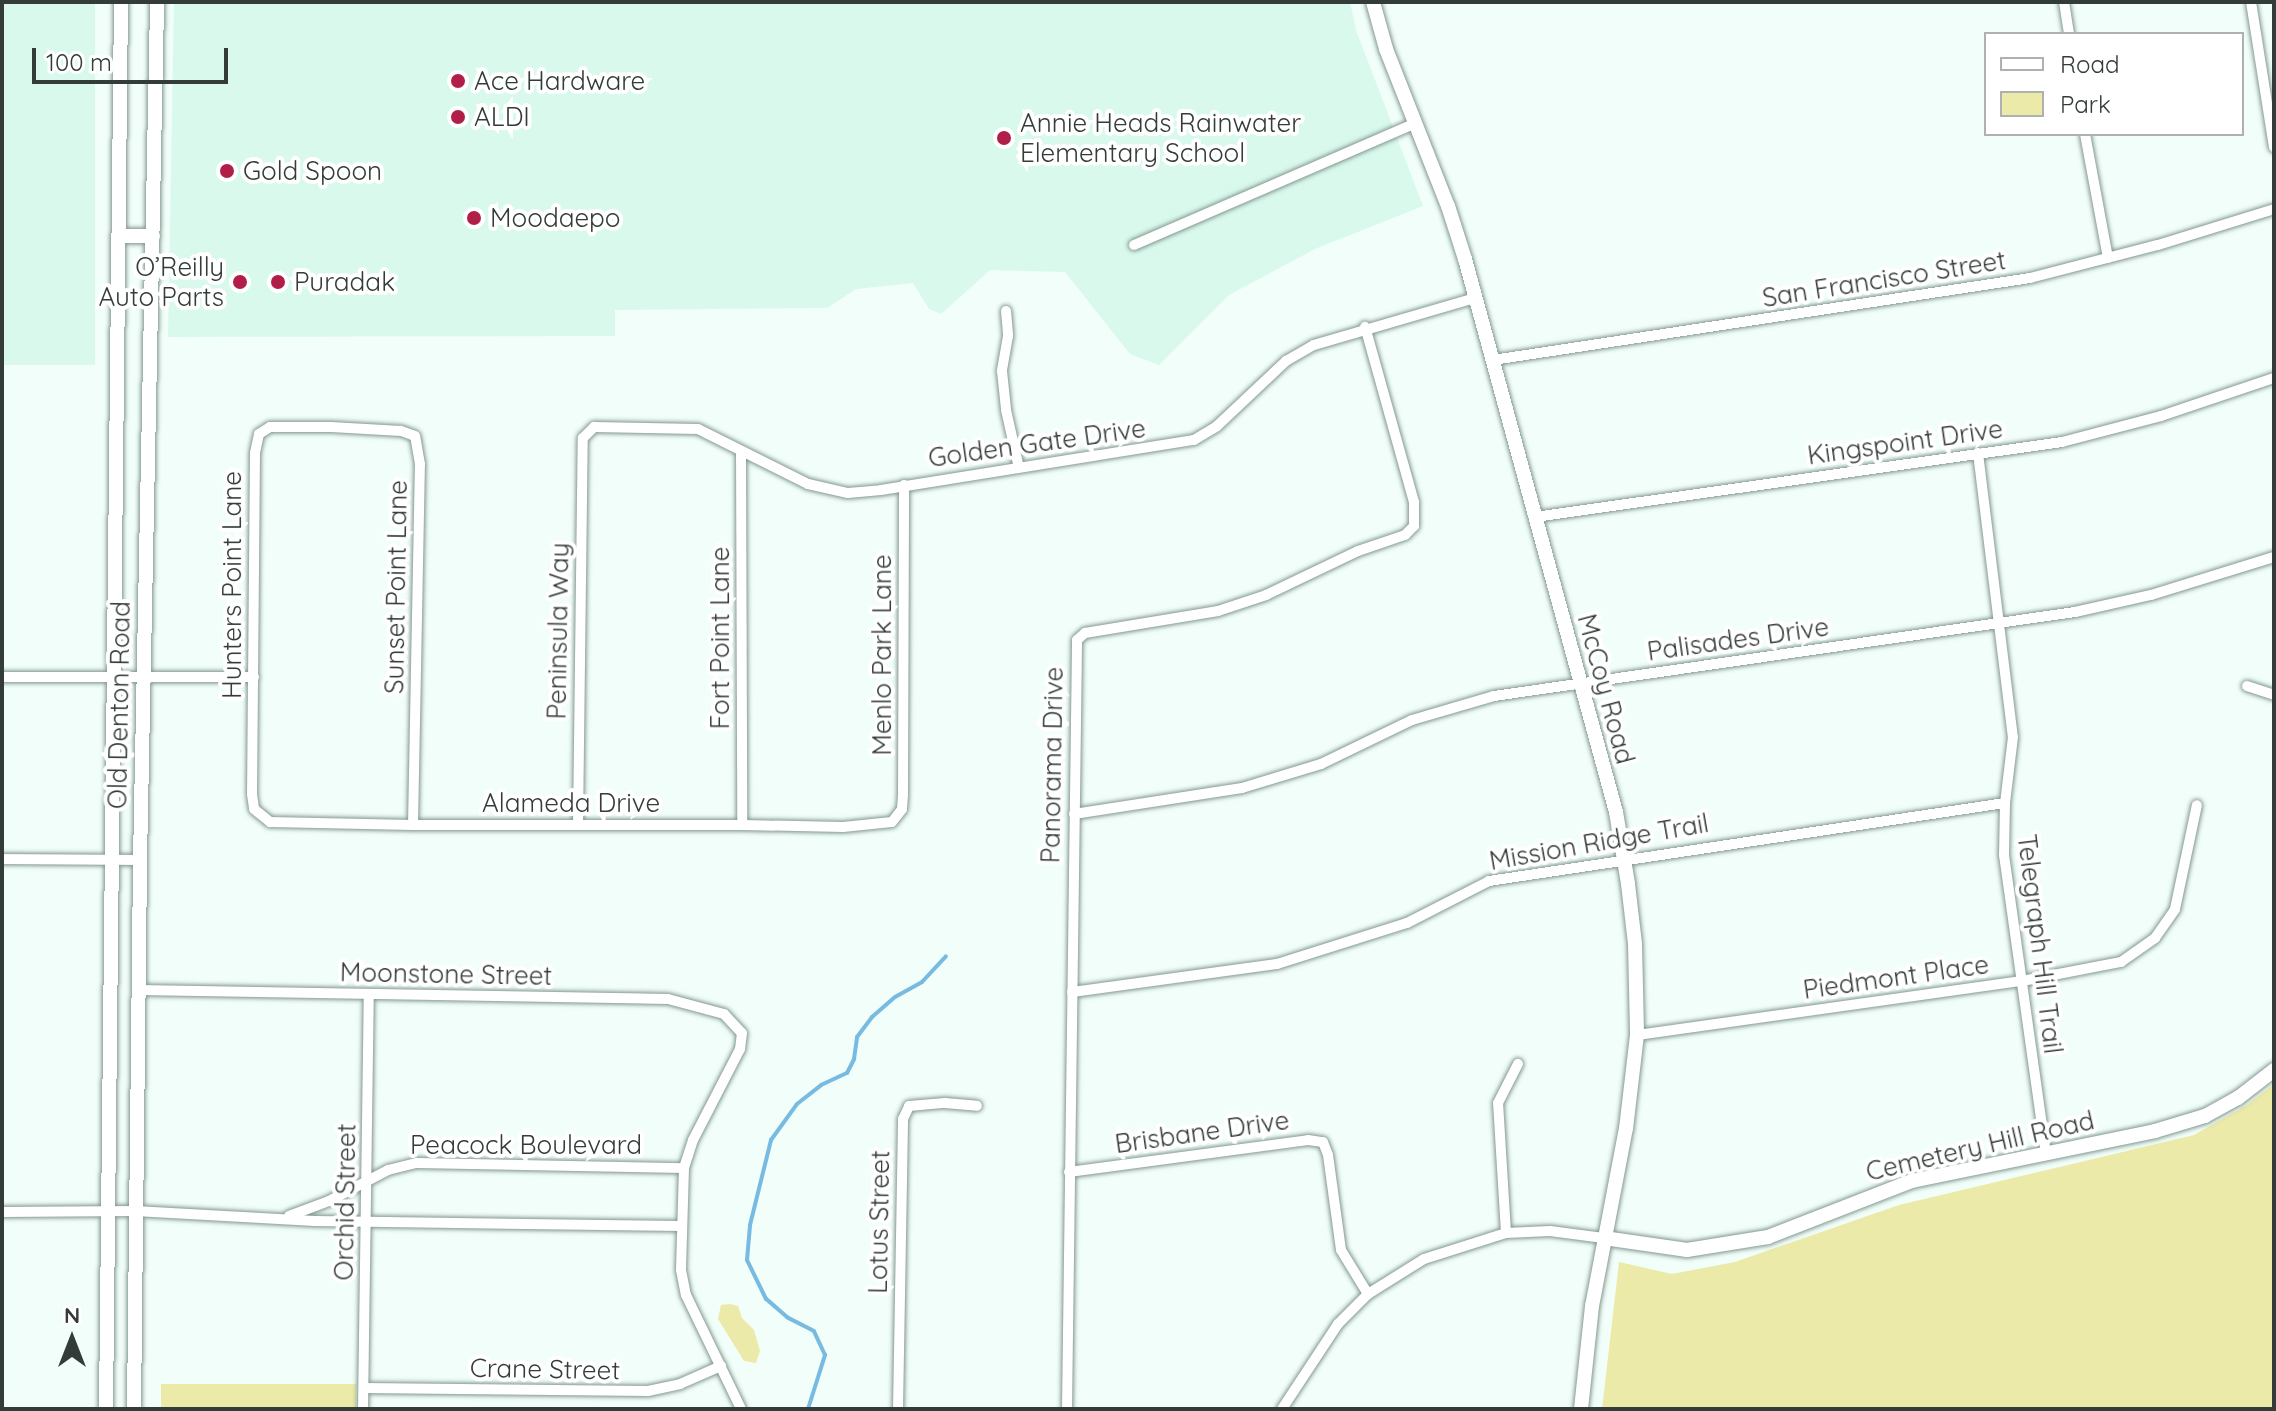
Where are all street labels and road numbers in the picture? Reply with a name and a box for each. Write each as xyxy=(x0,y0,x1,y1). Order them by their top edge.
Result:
street label: San Francisco Street xyxy=(1760,244,2008,314)
street label: Golden Gate Drive xyxy=(926,412,1148,474)
street label: Kingspoint Drive xyxy=(1805,413,2005,471)
street label: Hunters Point Lane xyxy=(216,471,248,699)
street label: Sunset Point Lane xyxy=(379,480,413,694)
street label: Peninsula Way xyxy=(541,542,575,720)
street label: Fort Point Lane xyxy=(704,547,736,729)
street label: Menlo Park Lane xyxy=(866,554,898,756)
street label: Old Denton Road xyxy=(102,601,136,809)
street label: McCoy Road xyxy=(1571,611,1641,767)
street label: Palisades Drive xyxy=(1645,611,1831,667)
street label: Panorama Drive xyxy=(1035,667,1069,863)
street label: Alameda Drive xyxy=(482,787,660,819)
street label: Mission Ridge Trail xyxy=(1487,807,1711,877)
street label: Telegraph Hill Trail xyxy=(2011,832,2069,1056)
street label: Piedmont Place xyxy=(1801,949,1991,1005)
street label: Moonstone Street xyxy=(340,957,552,991)
street label: Brisbane Drive xyxy=(1113,1104,1291,1160)
street label: Cemetery Hill Road xyxy=(1863,1105,2097,1187)
street label: Orchid Street xyxy=(328,1123,362,1281)
street label: Peacock Boulevard xyxy=(410,1129,642,1161)
street label: Lotus Street xyxy=(862,1150,896,1294)
street label: Crane Street xyxy=(470,1352,620,1386)

